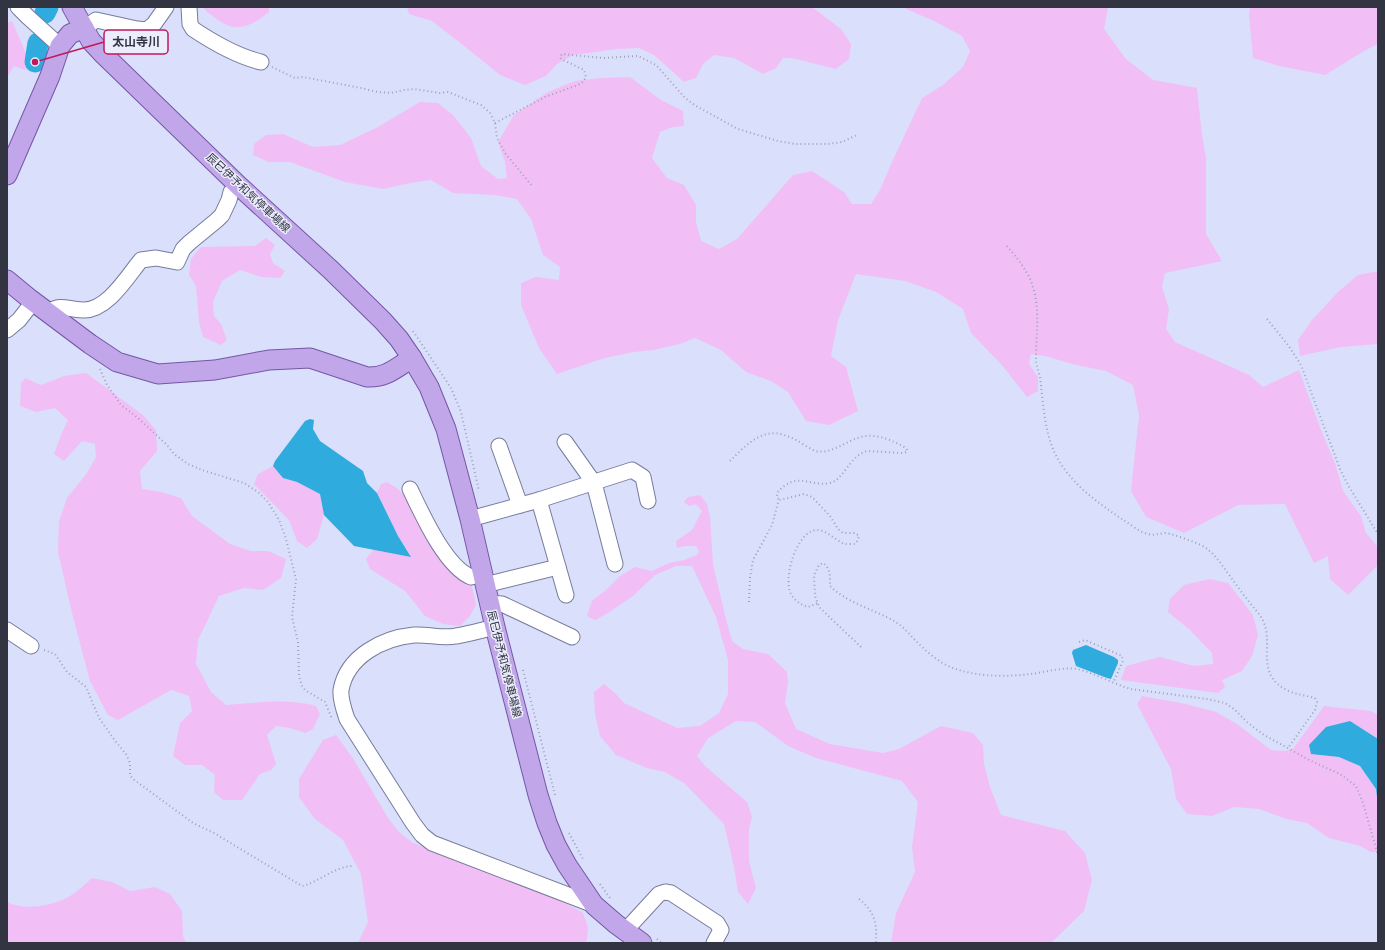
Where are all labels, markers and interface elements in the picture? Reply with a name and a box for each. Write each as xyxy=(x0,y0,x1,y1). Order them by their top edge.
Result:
callout: 太山寺川 xyxy=(104,30,168,54)
text: 太山寺川 xyxy=(112,35,160,50)
street label: 辰巳伊予和気停車場線 xyxy=(203,151,293,235)
street label: 辰巳伊予和気停車場線 xyxy=(484,609,524,719)

